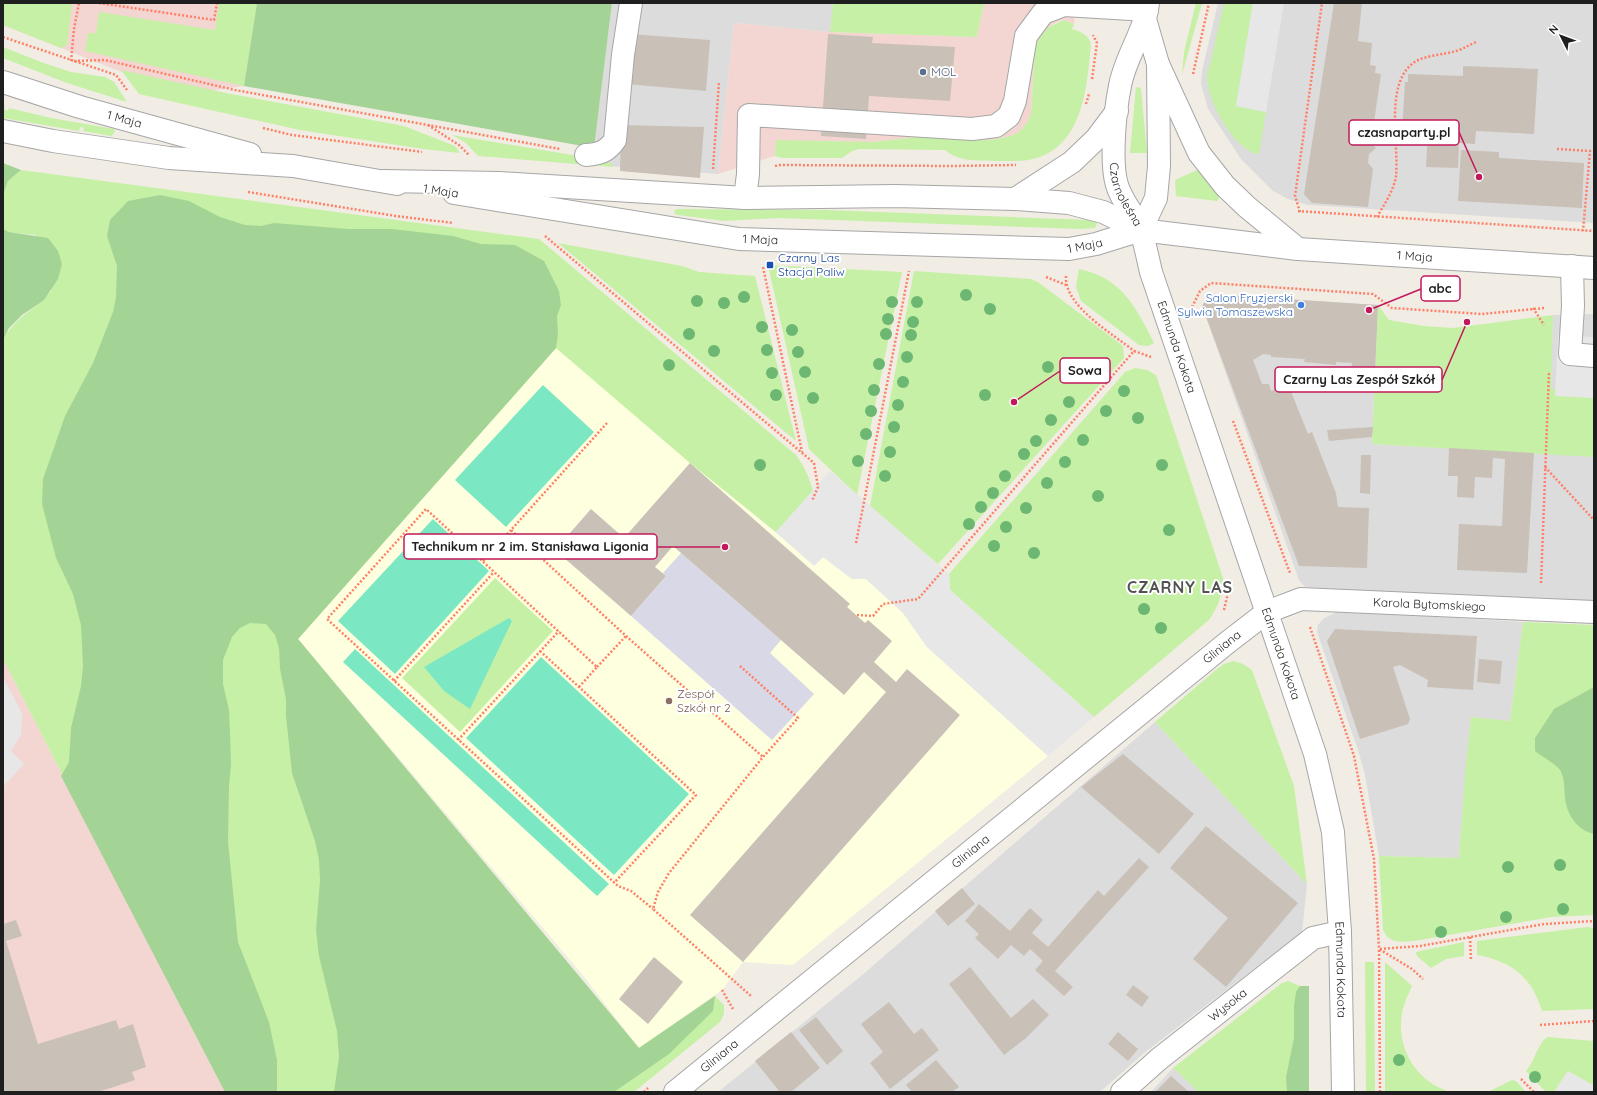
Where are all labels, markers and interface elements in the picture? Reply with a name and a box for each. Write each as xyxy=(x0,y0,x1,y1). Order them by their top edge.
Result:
north arrow xyxy=(1541,16,1581,56)
text: N xyxy=(1546,22,1561,37)
place label: MOL xyxy=(931,64,957,79)
marker: MOL xyxy=(918,67,928,77)
street label: 1 Maja xyxy=(105,107,144,131)
callout: czasnaparty.pl xyxy=(1349,120,1459,145)
text: czasnaparty.pl xyxy=(1357,124,1451,140)
street label: Czarnoleśna xyxy=(1107,162,1146,229)
street label: 1 Maja xyxy=(422,180,460,201)
street label: 1 Maja xyxy=(742,231,778,247)
street label: 1 Maja xyxy=(1066,234,1104,256)
street label: 1 Maja xyxy=(1397,247,1433,265)
place label: Czarny Las Stacja Paliw xyxy=(778,250,845,279)
marker: Czarny Las Stacja Paliw xyxy=(765,260,775,270)
callout: abc xyxy=(1421,276,1460,301)
text: abc xyxy=(1428,280,1452,296)
place label: Salon Fryzjerski Sylwia Tomaszewska xyxy=(1177,290,1293,319)
street label: Edmunda Kokota xyxy=(1154,299,1200,395)
marker: Salon Fryzjerski Sylwia Tomaszewska xyxy=(1296,300,1306,310)
callout: Sowa xyxy=(1060,358,1110,383)
text: Sowa xyxy=(1068,362,1102,378)
callout: Czarny Las Zespół Szkół xyxy=(1275,367,1442,392)
text: Czarny Las Zespół Szkół xyxy=(1283,371,1435,387)
callout: Technikum nr 2 im. Stanisława Ligonia xyxy=(404,534,657,559)
text: Technikum nr 2 im. Stanisława Ligonia xyxy=(411,538,649,554)
district label: CZARNY LAS xyxy=(1127,577,1233,597)
street label: Karola Bytomskiego xyxy=(1373,594,1486,614)
street label: Edmunda Kokota xyxy=(1259,605,1304,702)
street label: Gliniana xyxy=(1199,627,1244,667)
place label: Zespół Szkół nr 2 xyxy=(677,686,731,715)
marker: Zespół Szkół nr 2 xyxy=(664,696,674,706)
street label: Gliniana xyxy=(948,831,992,871)
street label: Edmunda Kokota xyxy=(1332,921,1350,1018)
street label: Wysoka xyxy=(1205,985,1250,1024)
street label: Gliniana xyxy=(697,1036,741,1076)

